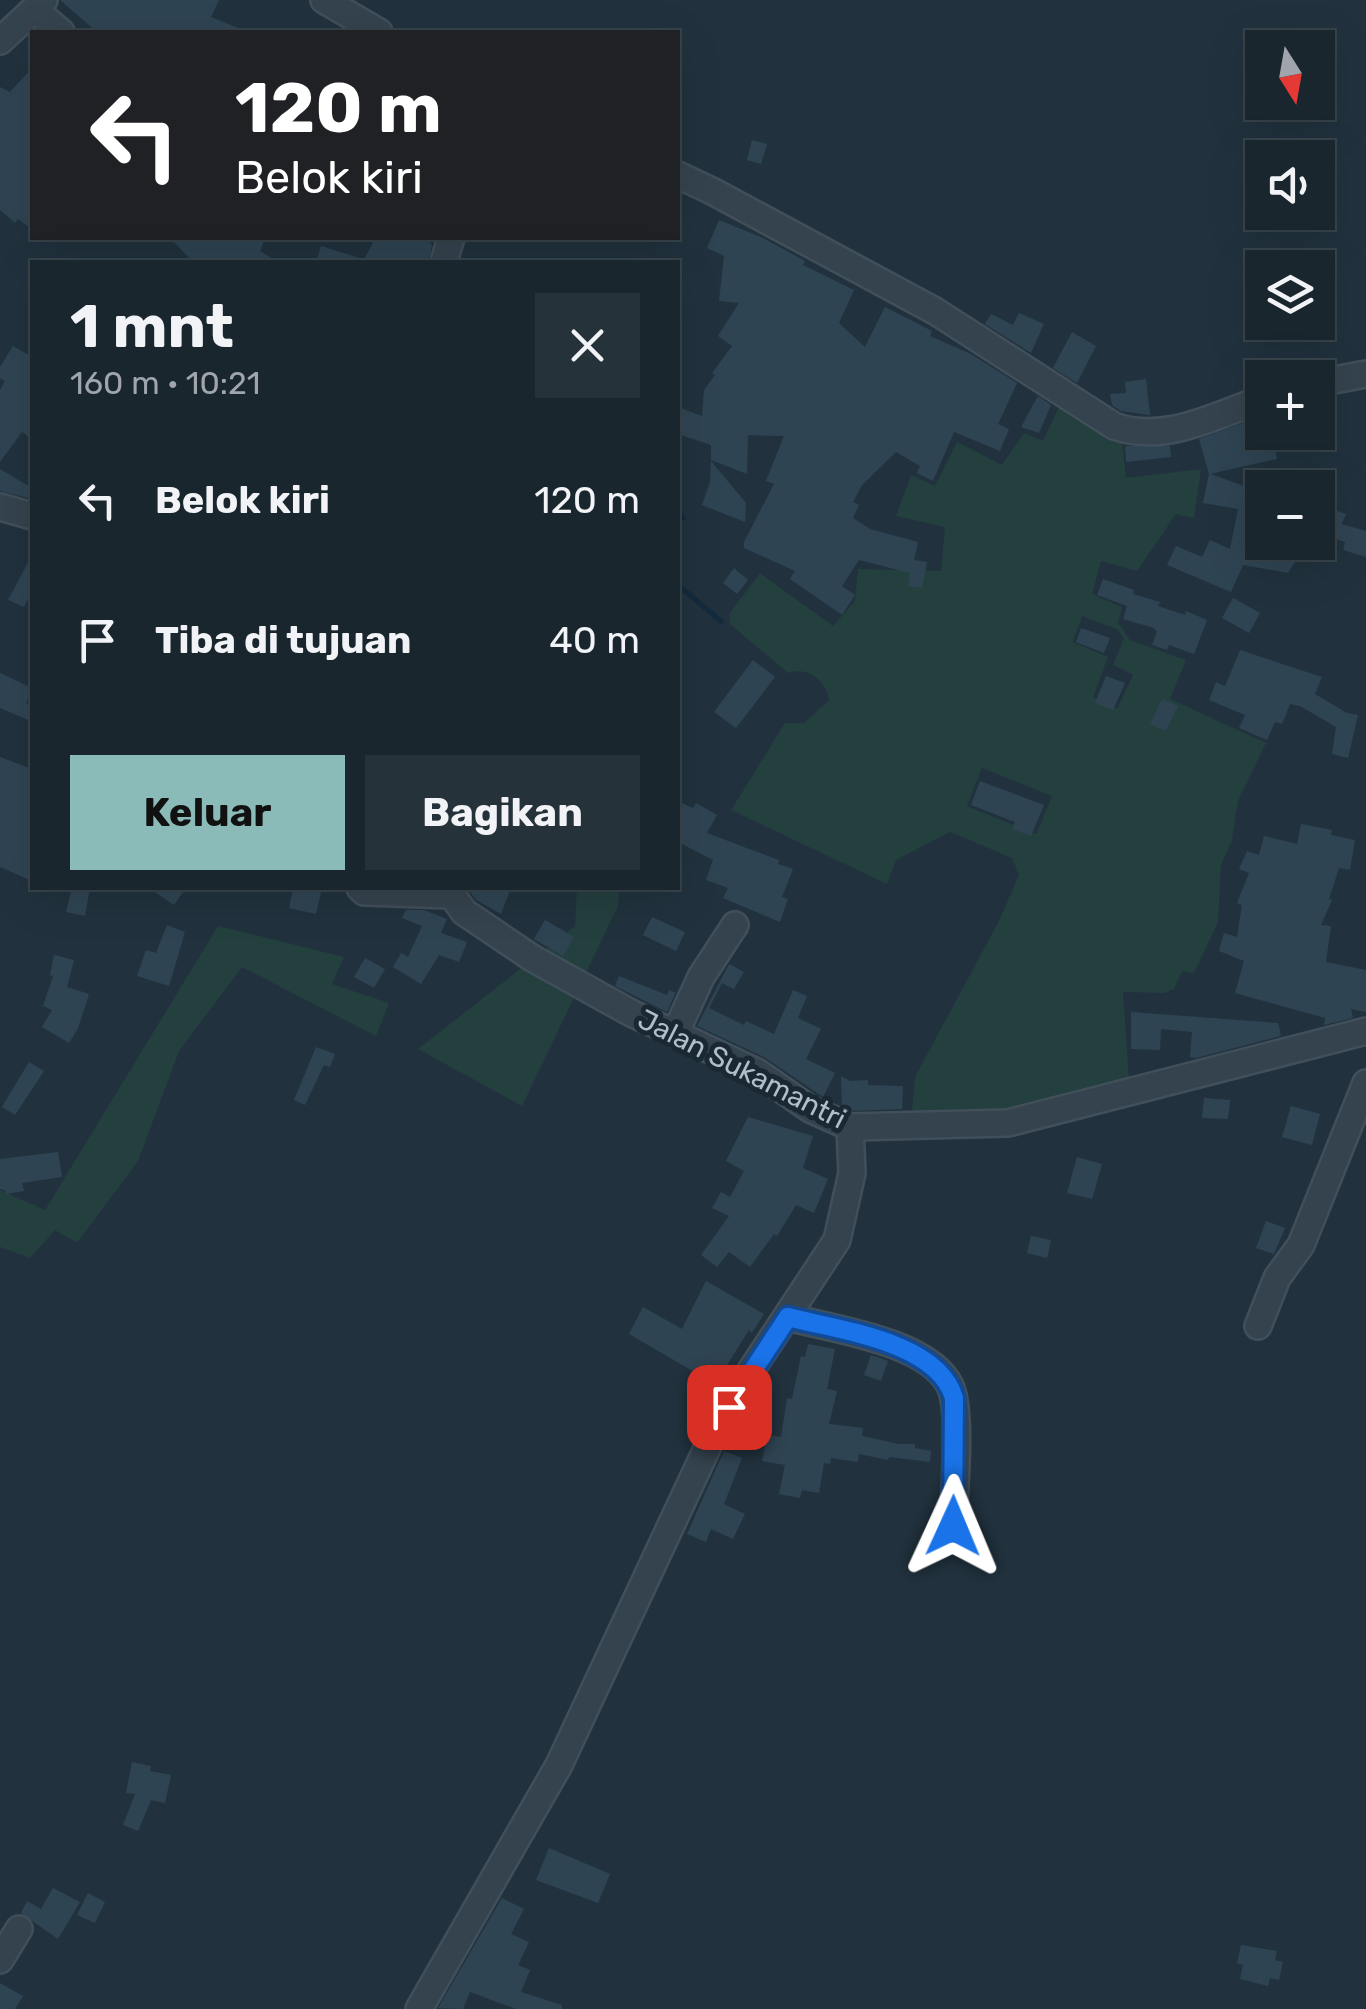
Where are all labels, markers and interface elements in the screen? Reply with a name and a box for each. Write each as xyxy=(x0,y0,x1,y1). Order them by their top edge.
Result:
north arrow xyxy=(1245,30,1335,120)
map controls xyxy=(1245,30,1335,560)
text: 120 m xyxy=(235,67,442,150)
icon: left xyxy=(70,70,200,200)
button: sound xyxy=(1245,140,1335,230)
text: Belok kiri xyxy=(235,151,423,204)
button: layers xyxy=(1245,250,1335,340)
text: 1 mnt xyxy=(70,291,234,362)
button: close xyxy=(535,293,640,398)
button: + xyxy=(1245,360,1335,450)
text: 160 m · 10:21 xyxy=(70,364,261,402)
button: − xyxy=(1245,470,1335,560)
icon: left xyxy=(70,473,125,528)
text: Belok kiri xyxy=(155,477,330,523)
text: 120 m xyxy=(534,477,640,523)
icon: arrive xyxy=(70,613,125,668)
text: Tiba di tujuan xyxy=(155,617,411,663)
text: 40 m xyxy=(549,617,640,663)
button: Keluar xyxy=(70,755,345,870)
button: Bagikan xyxy=(365,755,640,870)
street label: Jalan Sukamantri xyxy=(633,1002,851,1136)
pin xyxy=(687,1365,772,1450)
icon: arrive xyxy=(702,1380,757,1435)
position arrow xyxy=(901,1474,1005,1578)

